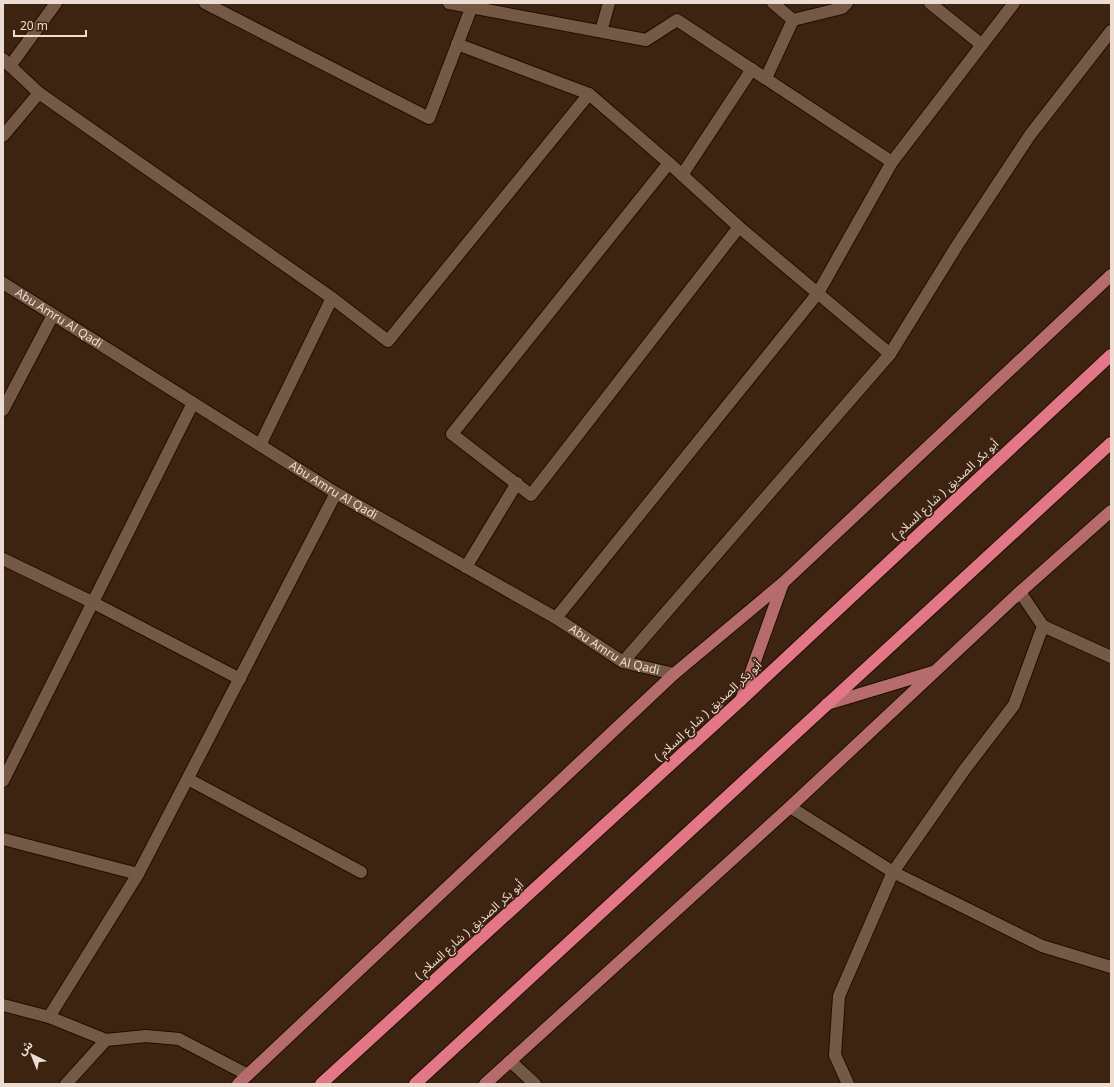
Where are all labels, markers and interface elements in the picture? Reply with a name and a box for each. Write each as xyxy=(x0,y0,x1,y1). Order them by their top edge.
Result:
scale bar xyxy=(14,12,86,38)
text: 20 m xyxy=(20,17,48,34)
street label: Abu Amru Al Qadi xyxy=(12,284,106,352)
street label: ( شارع السلام ) أبو بكر الصديق xyxy=(887,435,1003,545)
street label: Abu Amru Al Qadi xyxy=(286,457,381,523)
street label: Abu Amru Al Qadi xyxy=(566,620,661,678)
street label: ( شارع السلام ) أبو بكر الصديق xyxy=(650,656,766,766)
street label: ( شارع السلام ) أبو بكر الصديق xyxy=(410,876,528,984)
north arrow xyxy=(12,1035,52,1075)
text: ش xyxy=(14,1037,35,1058)

